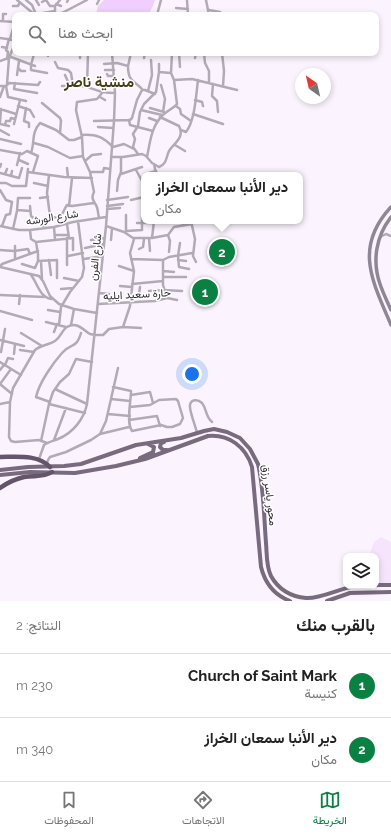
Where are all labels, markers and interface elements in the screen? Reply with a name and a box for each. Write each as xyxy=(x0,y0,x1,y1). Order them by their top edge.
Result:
search box xyxy=(12,12,379,56)
icon: search xyxy=(26,23,48,45)
text: ابحث هنا xyxy=(58,24,113,42)
north arrow xyxy=(295,68,331,104)
district label: منشية ناصر xyxy=(63,73,134,91)
popup xyxy=(141,172,303,224)
text: دير الأنبا سمعان الخراز xyxy=(156,178,288,196)
text: مكان xyxy=(156,201,181,216)
street label: شارع الورشه xyxy=(25,207,80,229)
street label: شارع الفرن xyxy=(87,232,105,281)
pin: 2 xyxy=(209,237,235,267)
pin: 1 xyxy=(192,277,218,307)
street label: حارة سعيد ايليه xyxy=(103,286,171,303)
your location xyxy=(182,364,202,384)
street label: محور ياسر رزق xyxy=(259,464,280,527)
map controls xyxy=(343,553,379,589)
button: layers xyxy=(343,553,379,589)
text: بالقرب منك xyxy=(296,615,375,635)
text: النتائج: 2 xyxy=(16,618,61,633)
text: Church of Saint Mark xyxy=(188,667,337,685)
text: 230 m xyxy=(16,678,53,693)
text: 1 xyxy=(359,678,365,693)
text: كنيسة xyxy=(304,686,337,701)
text: دير الأنبا سمعان الخراز xyxy=(204,729,337,747)
text: 340 m xyxy=(16,742,53,757)
text: 2 xyxy=(358,742,366,757)
text: مكان xyxy=(311,752,337,767)
tab: المحفوظات xyxy=(44,789,94,830)
tab: الاتجاهات xyxy=(182,789,225,830)
tab: الخريطة xyxy=(313,789,347,830)

